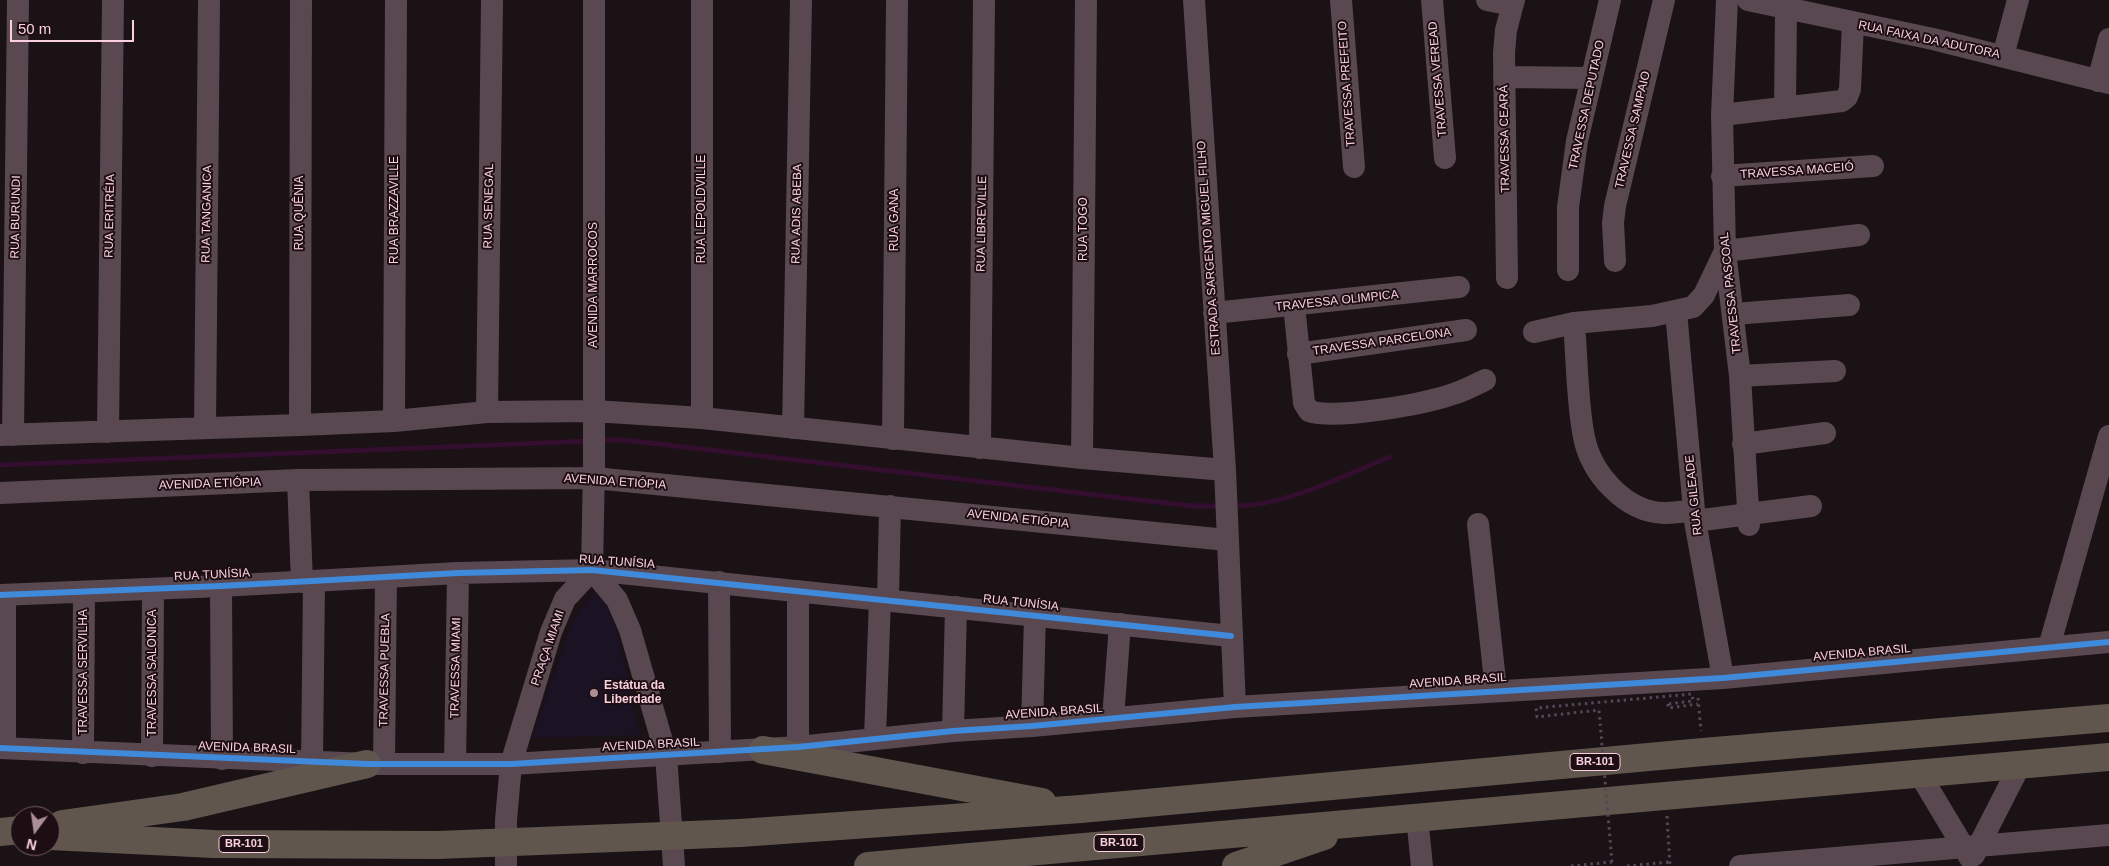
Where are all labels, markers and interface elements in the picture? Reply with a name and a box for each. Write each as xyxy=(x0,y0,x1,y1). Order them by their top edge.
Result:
scale bar xyxy=(12,10,136,42)
street label: RUA FAIXA DA ADUTORA xyxy=(1857,18,2001,62)
text: 50 m xyxy=(18,20,51,37)
street label: TRAVESSA PREFEITO xyxy=(1335,21,1359,147)
street label: TRAVESSA VEREAD xyxy=(1426,21,1450,137)
street label: TRAVESSA DEPUTADO xyxy=(1566,39,1608,171)
street label: TRAVESSA SAMPAIO xyxy=(1612,70,1654,190)
street label: TRAVESSA CEARÁ xyxy=(1497,85,1513,193)
street label: ESTRADA SARGENTO MIGUEL FILHO xyxy=(1194,140,1224,356)
street label: RUA LEPOLDVILLE xyxy=(695,155,709,263)
street label: RUA BRAZZAVILLE xyxy=(388,156,402,264)
street label: TRAVESSA MACEIÓ xyxy=(1740,160,1854,182)
street label: RUA SENEGAL xyxy=(481,163,497,249)
street label: RUA ADIS ABEBA xyxy=(789,164,805,264)
street label: RUA TANGANICA xyxy=(199,165,215,263)
street label: RUA ERITRÉIA xyxy=(102,174,118,258)
street label: RUA BURUNDI xyxy=(8,175,24,259)
street label: RUA QUÊNIA xyxy=(293,176,307,250)
street label: RUA LIBREVILLE xyxy=(974,176,990,272)
street label: RUA GANA xyxy=(888,189,902,251)
street label: RUA TOGO xyxy=(1077,197,1091,261)
street label: AVENIDA MARROCOS xyxy=(587,222,601,348)
street label: TRAVESSA PASCOAL xyxy=(1717,231,1745,355)
street label: TRAVESSA OLIMPICA xyxy=(1275,287,1399,315)
street label: TRAVESSA PARCELONA xyxy=(1312,325,1452,359)
street label: RUA GILEADE xyxy=(1683,454,1705,536)
street label: AVENIDA ETIÓPIA xyxy=(563,471,667,493)
street label: AVENIDA ETIÓPIA xyxy=(159,475,261,493)
street label: AVENIDA ETIÓPIA xyxy=(966,506,1070,532)
street label: RUA TUNÍSIA xyxy=(579,552,655,572)
street label: RUA TUNÍSIA xyxy=(174,566,250,584)
street label: RUA TUNÍSIA xyxy=(982,592,1060,614)
street label: PRAÇA MIAMI xyxy=(528,608,568,688)
street label: TRAVESSA SERVILHA xyxy=(77,609,91,735)
street label: TRAVESSA SALONICA xyxy=(146,609,160,737)
street label: TRAVESSA PUEBLA xyxy=(377,613,393,727)
street label: TRAVESSA MIAMI xyxy=(448,617,464,719)
street label: AVENIDA BRASIL xyxy=(1813,642,1911,664)
street label: AVENIDA BRASIL xyxy=(1409,670,1507,692)
place label: Estátua da Liberdade xyxy=(604,679,665,707)
marker: Estátua da Liberdade xyxy=(588,687,600,699)
street label: AVENIDA BRASIL xyxy=(1005,701,1103,723)
street label: AVENIDA BRASIL xyxy=(602,735,700,755)
street label: AVENIDA BRASIL xyxy=(198,739,296,757)
road number: BR-101 xyxy=(1570,754,1620,770)
north arrow xyxy=(10,806,60,856)
road number: BR-101 xyxy=(1094,834,1144,851)
text: N xyxy=(25,836,38,854)
road number: BR-101 xyxy=(219,836,269,852)

